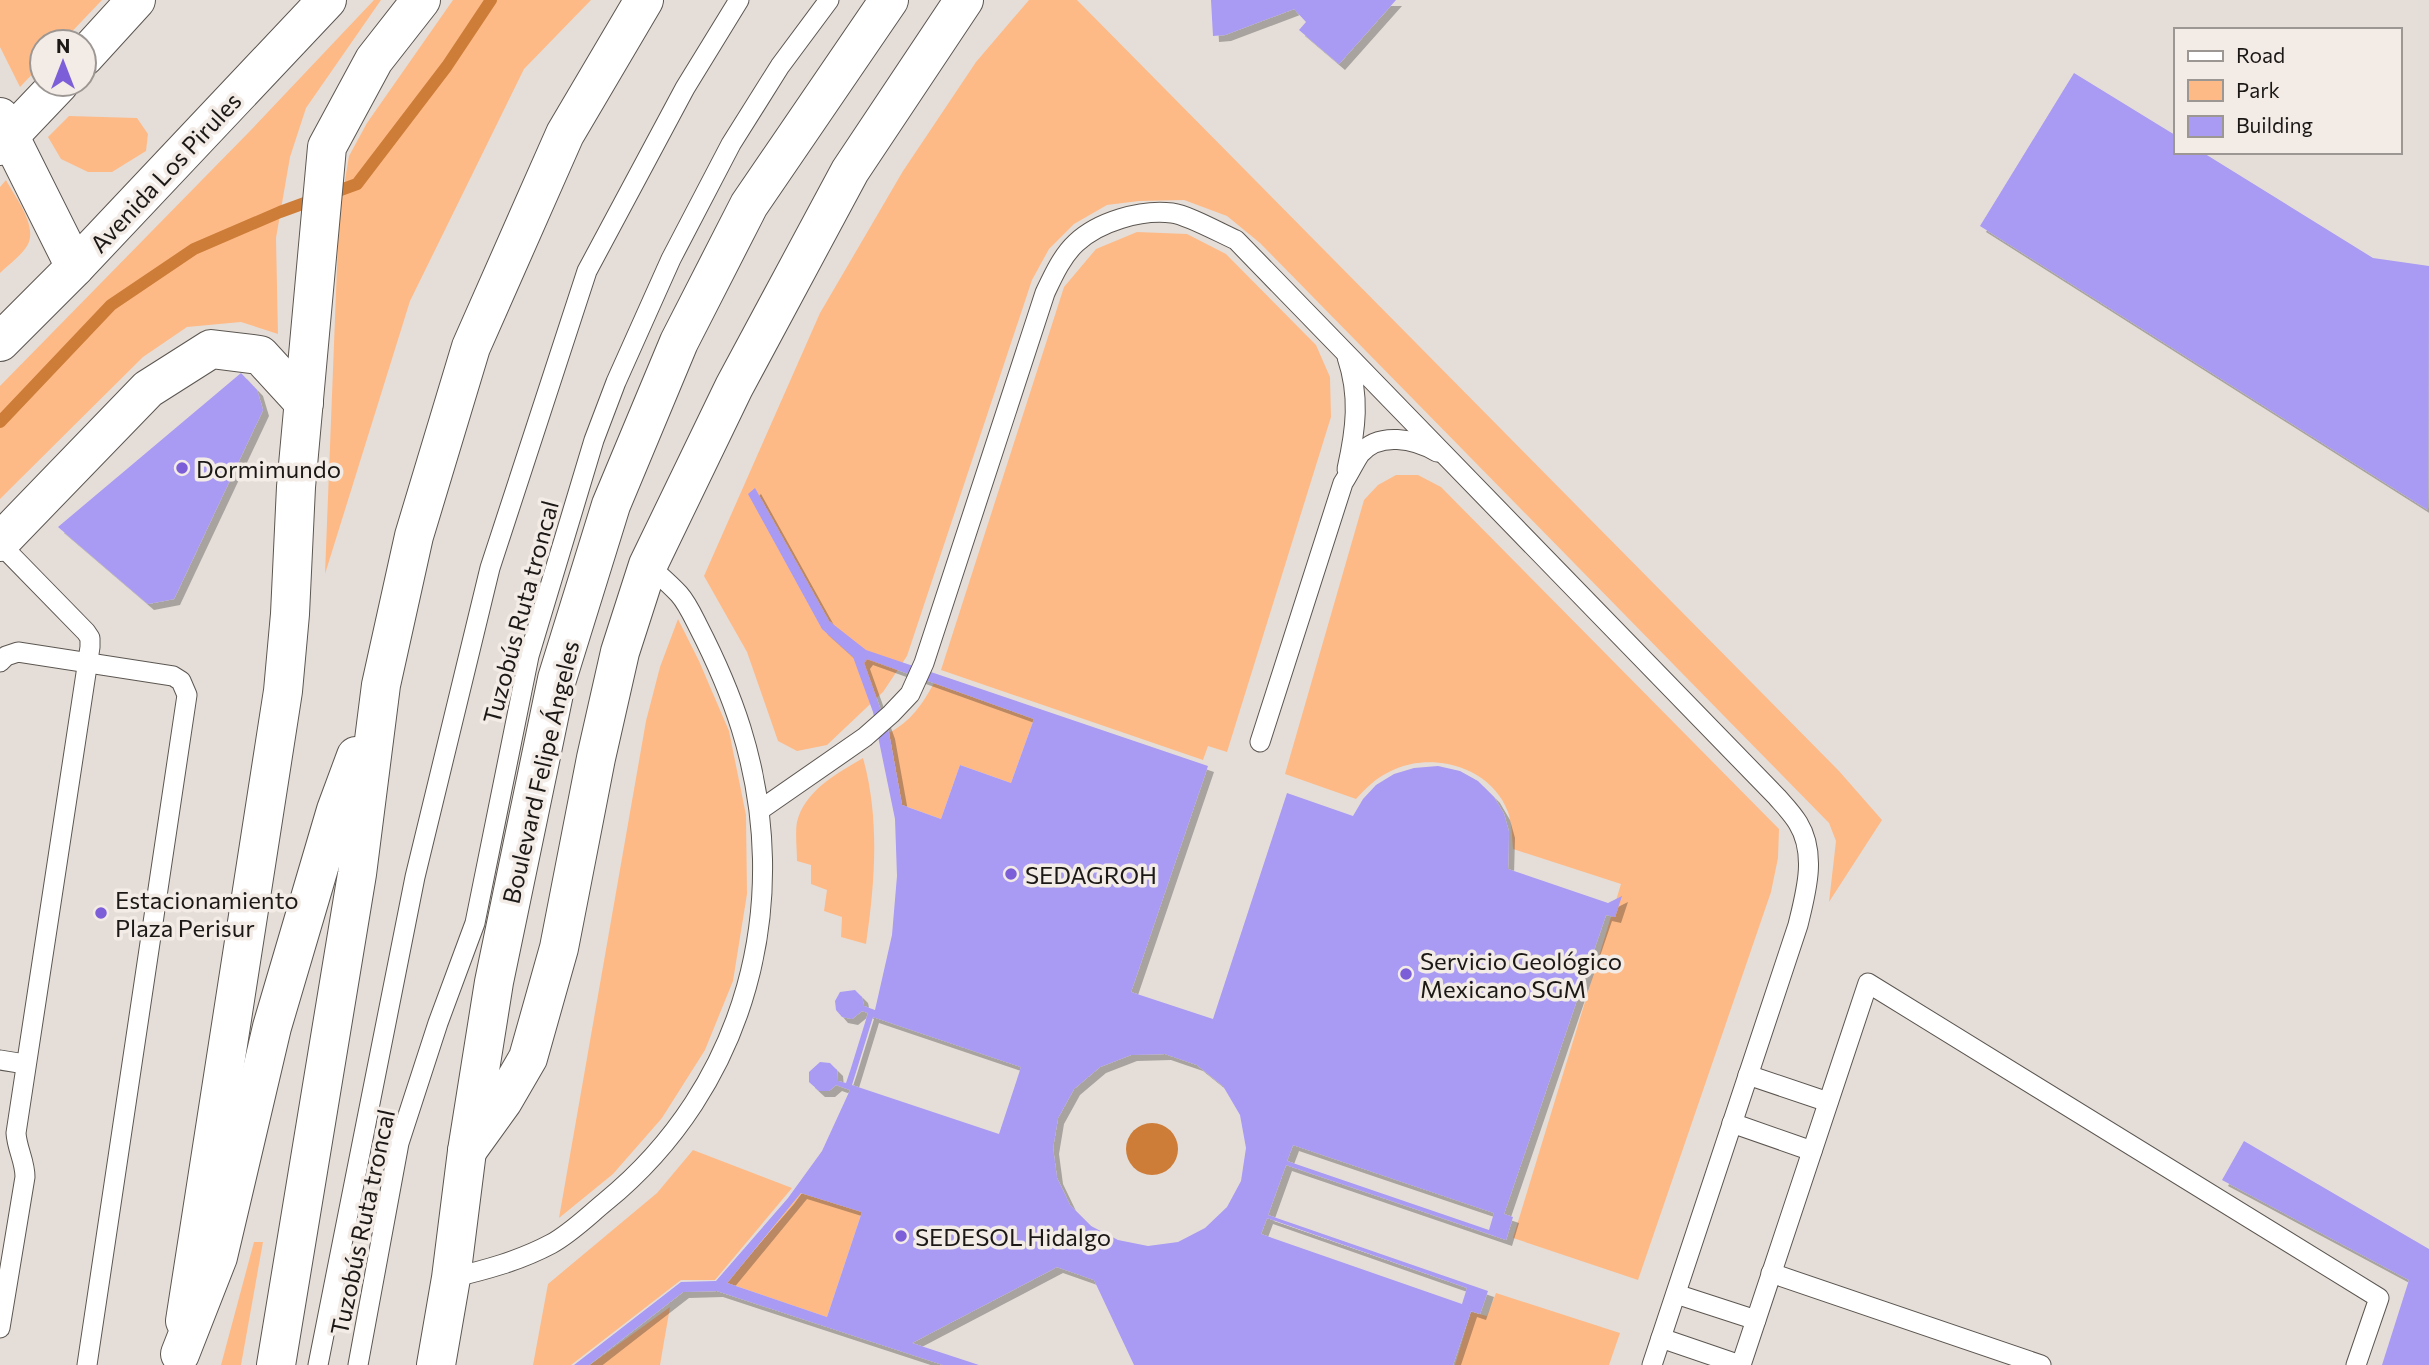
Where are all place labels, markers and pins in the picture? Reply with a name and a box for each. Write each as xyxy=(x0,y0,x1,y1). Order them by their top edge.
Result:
place label: Dormimundo xyxy=(196,454,341,483)
marker: Dormimundo xyxy=(174,460,190,476)
place label: SEDAGROH xyxy=(1025,860,1157,889)
marker: SEDAGROH xyxy=(1003,866,1019,882)
place label: Estacionamiento Plaza Perisur xyxy=(115,885,299,942)
marker: Estacionamiento Plaza Perisur xyxy=(93,905,109,921)
place label: Servicio Geológico Mexicano SGM xyxy=(1420,946,1622,1003)
marker: Servicio Geológico Mexicano SGM xyxy=(1398,966,1414,982)
place label: SEDESOL Hidalgo xyxy=(915,1222,1111,1251)
marker: SEDESOL Hidalgo xyxy=(893,1228,909,1244)

